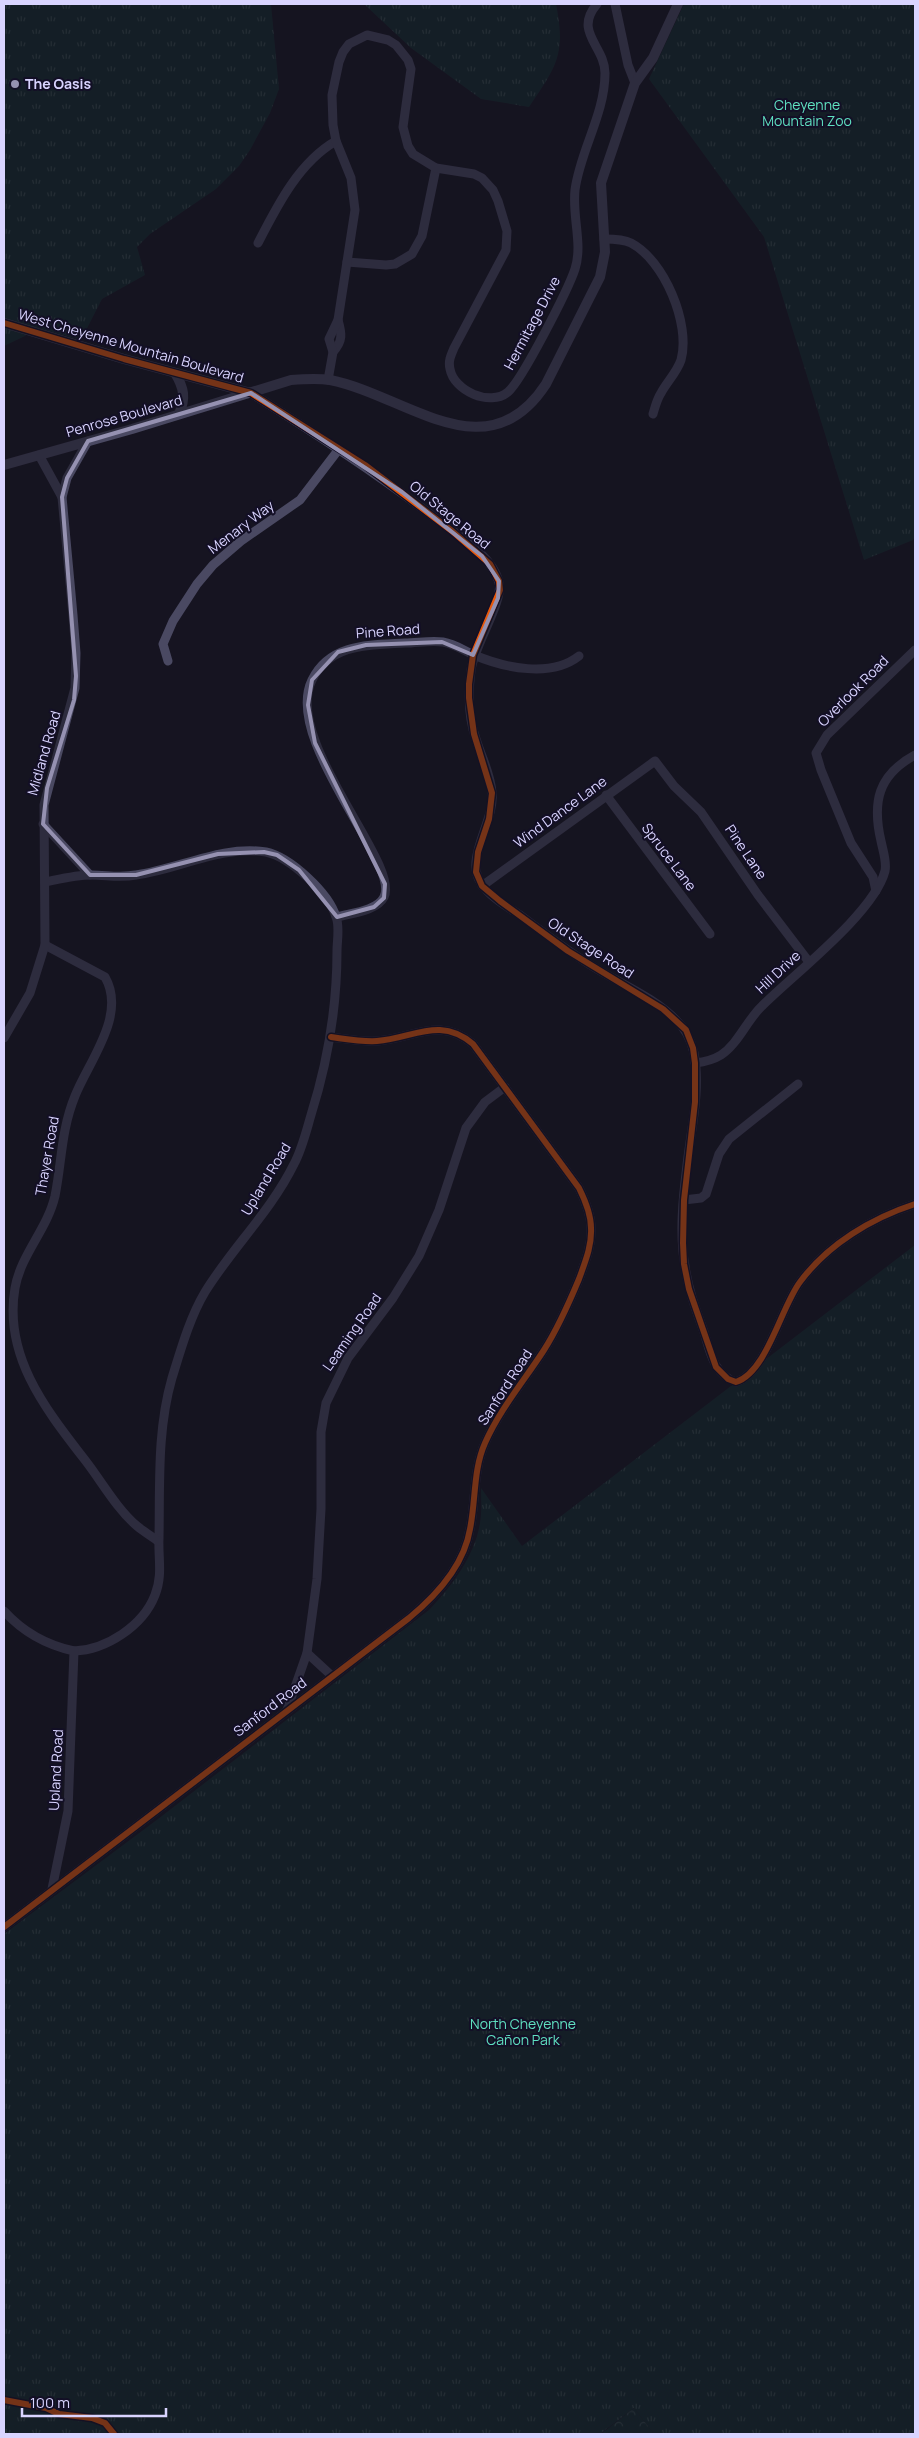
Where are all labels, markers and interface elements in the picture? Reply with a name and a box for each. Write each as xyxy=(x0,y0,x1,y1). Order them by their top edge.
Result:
place label: The Oasis xyxy=(25,74,92,93)
marker: The Oasis xyxy=(9,78,21,90)
park label: Cheyenne Mountain Zoo xyxy=(762,95,852,130)
street label: Hermitage Drive xyxy=(499,273,564,373)
street label: West Cheyenne Mountain Boulevard xyxy=(16,304,246,387)
street label: Penrose Boulevard xyxy=(63,390,184,441)
street label: Old Stage Road xyxy=(406,476,495,553)
street label: Menary Way xyxy=(204,495,278,558)
street label: Pine Road xyxy=(355,619,421,642)
street label: Overlook Road xyxy=(813,651,892,730)
street label: Midland Road xyxy=(22,708,65,797)
street label: Wind Dance Lane xyxy=(509,771,610,852)
street label: Spruce Lane xyxy=(638,819,701,894)
street label: Pine Lane xyxy=(721,821,772,883)
street label: Old Stage Road xyxy=(545,913,638,982)
street label: Hill Drive xyxy=(751,946,804,997)
street label: Thayer Road xyxy=(30,1115,63,1197)
street label: Upland Road xyxy=(236,1139,295,1219)
street label: Leaming Road xyxy=(318,1289,385,1374)
street label: Sanford Road xyxy=(473,1345,536,1428)
street label: Sanford Road xyxy=(229,1673,310,1740)
street label: Upland Road xyxy=(44,1729,67,1811)
park label: North Cheyenne Cañon Park xyxy=(470,2014,576,2049)
scale bar xyxy=(22,2386,166,2418)
text: 100 m xyxy=(30,2392,70,2413)

